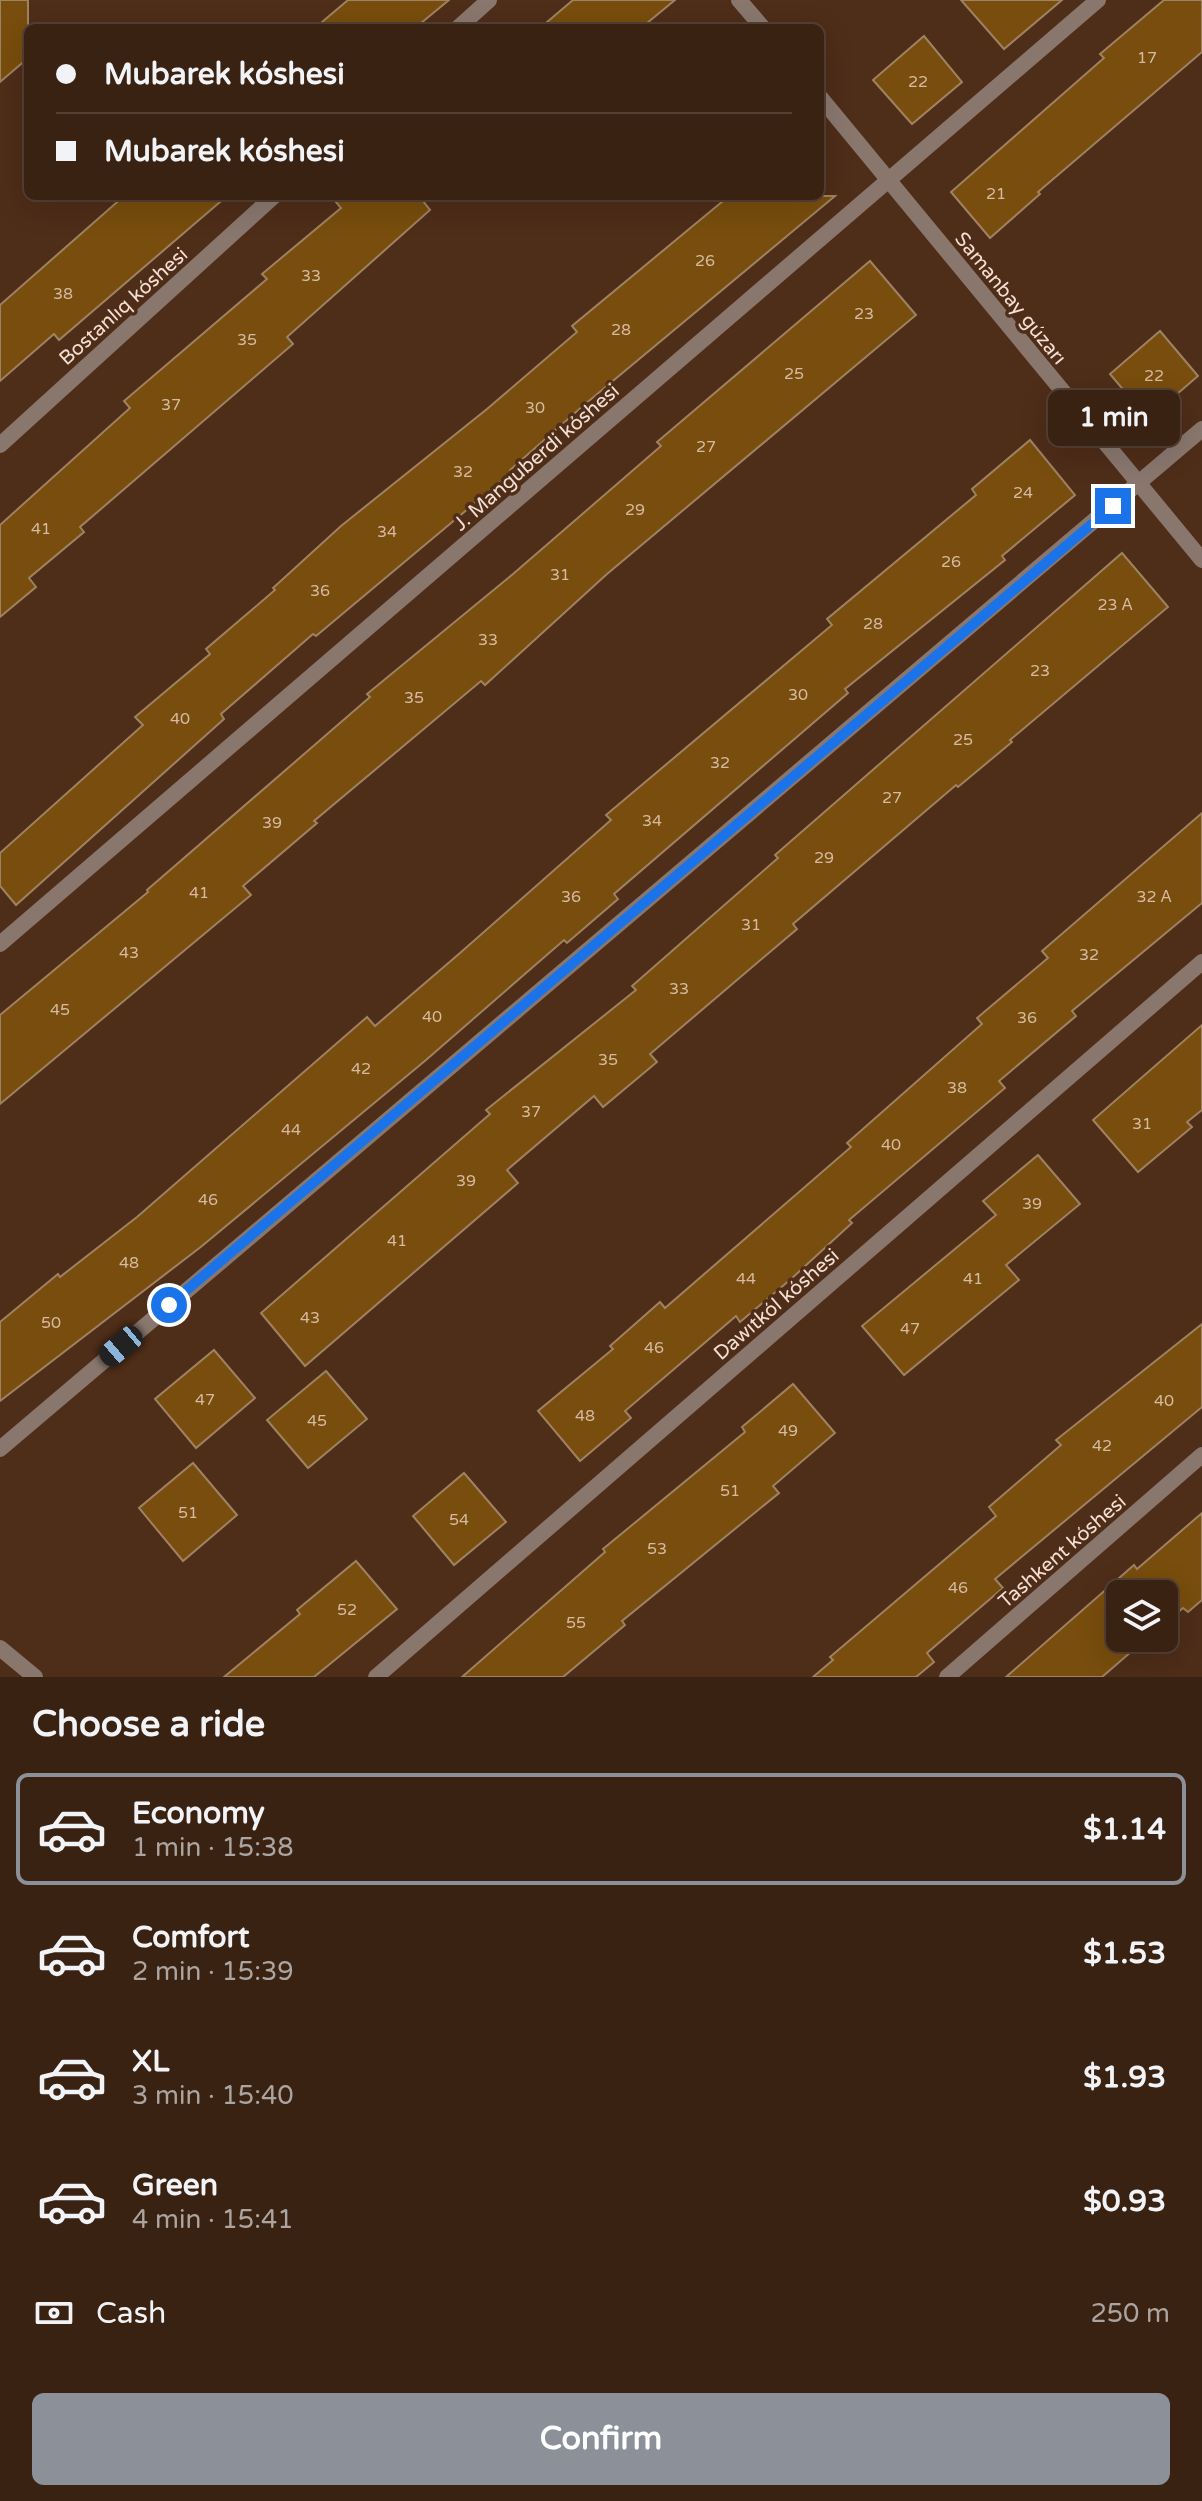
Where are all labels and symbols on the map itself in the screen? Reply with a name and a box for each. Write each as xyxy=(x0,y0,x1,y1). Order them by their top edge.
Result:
house number: 17 xyxy=(1137,48,1157,68)
house number: 22 xyxy=(908,72,928,92)
house number: 21 xyxy=(986,184,1006,204)
street label: Samanbay gúzarı xyxy=(949,228,1071,370)
street label: Bostanlıq kóshesi xyxy=(54,243,193,371)
house number: 26 xyxy=(695,251,715,271)
house number: 33 xyxy=(301,266,321,286)
house number: 38 xyxy=(53,284,73,304)
house number: 23 xyxy=(854,304,874,324)
house number: 28 xyxy=(611,320,631,340)
house number: 35 xyxy=(237,330,257,350)
house number: 25 xyxy=(784,364,804,384)
house number: 22 xyxy=(1144,366,1164,386)
street label: J. Manguberdi kóshesi xyxy=(449,379,624,536)
callout: 1 min xyxy=(1047,390,1179,446)
house number: 37 xyxy=(161,395,181,415)
house number: 30 xyxy=(525,398,545,418)
house number: 27 xyxy=(696,437,716,457)
house number: 32 xyxy=(453,462,473,482)
house number: 24 xyxy=(1013,483,1033,503)
route end xyxy=(1095,488,1131,524)
house number: 29 xyxy=(625,500,645,520)
house number: 41 xyxy=(31,519,51,539)
house number: 34 xyxy=(377,522,397,542)
house number: 26 xyxy=(941,552,961,572)
house number: 31 xyxy=(550,565,570,585)
house number: 36 xyxy=(310,581,330,601)
house number: 23 А xyxy=(1098,595,1133,615)
house number: 28 xyxy=(863,614,883,634)
house number: 33 xyxy=(478,630,498,650)
house number: 23 xyxy=(1030,661,1050,681)
house number: 30 xyxy=(788,685,808,705)
house number: 35 xyxy=(404,688,424,708)
house number: 40 xyxy=(170,709,190,729)
house number: 25 xyxy=(953,730,973,750)
house number: 32 xyxy=(710,753,730,773)
house number: 27 xyxy=(882,788,902,808)
house number: 34 xyxy=(642,811,662,831)
house number: 39 xyxy=(262,813,282,833)
house number: 29 xyxy=(814,848,834,868)
house number: 41 xyxy=(189,883,209,903)
house number: 36 xyxy=(561,887,581,907)
house number: 32 А xyxy=(1137,887,1172,907)
house number: 31 xyxy=(741,915,761,935)
house number: 43 xyxy=(119,943,139,963)
house number: 32 xyxy=(1079,945,1099,965)
house number: 33 xyxy=(669,979,689,999)
house number: 45 xyxy=(50,1000,70,1020)
house number: 40 xyxy=(422,1007,442,1027)
house number: 36 xyxy=(1017,1008,1037,1028)
house number: 35 xyxy=(598,1050,618,1070)
house number: 42 xyxy=(351,1059,371,1079)
house number: 38 xyxy=(947,1078,967,1098)
house number: 37 xyxy=(521,1102,541,1122)
house number: 31 xyxy=(1132,1114,1152,1134)
house number: 44 xyxy=(281,1120,301,1140)
house number: 40 xyxy=(881,1135,901,1155)
house number: 39 xyxy=(456,1171,476,1191)
house number: 46 xyxy=(198,1190,218,1210)
house number: 39 xyxy=(1022,1194,1042,1214)
house number: 41 xyxy=(387,1231,407,1251)
street label: Dawıtkól kóshesi xyxy=(709,1244,844,1366)
house number: 48 xyxy=(119,1253,139,1273)
house number: 44 xyxy=(736,1269,756,1289)
house number: 41 xyxy=(963,1269,983,1289)
route start xyxy=(151,1287,187,1323)
house number: 43 xyxy=(300,1308,320,1328)
house number: 50 xyxy=(41,1313,61,1333)
house number: 47 xyxy=(900,1319,920,1339)
car xyxy=(95,1321,147,1371)
house number: 46 xyxy=(644,1338,664,1358)
house number: 47 xyxy=(195,1390,215,1410)
house number: 40 xyxy=(1154,1391,1174,1411)
house number: 48 xyxy=(575,1406,595,1426)
house number: 45 xyxy=(307,1411,327,1431)
house number: 49 xyxy=(778,1421,798,1441)
house number: 42 xyxy=(1092,1436,1112,1456)
house number: 51 xyxy=(720,1481,740,1501)
street label: Tashkent kóshesi xyxy=(994,1490,1131,1614)
house number: 51 xyxy=(178,1503,198,1523)
house number: 54 xyxy=(449,1510,469,1530)
house number: 53 xyxy=(647,1539,667,1559)
house number: 46 xyxy=(948,1578,968,1598)
house number: 52 xyxy=(337,1600,357,1620)
house number: 55 xyxy=(566,1613,586,1633)

